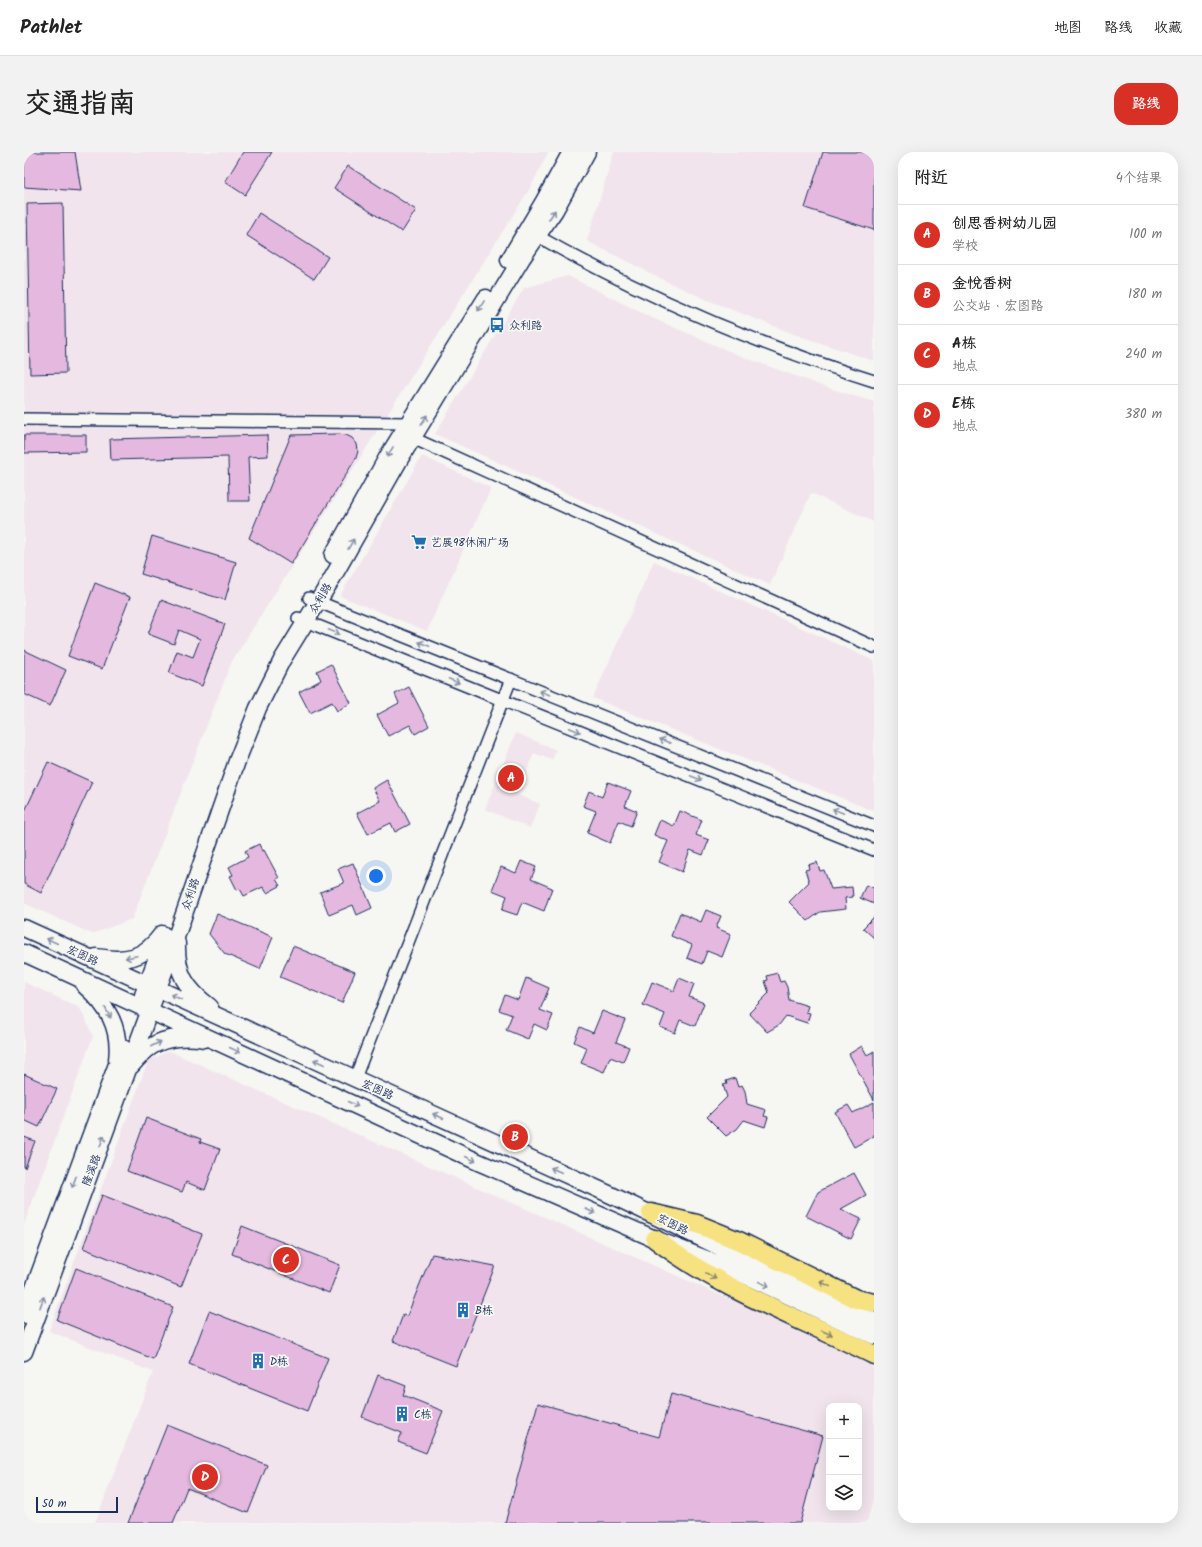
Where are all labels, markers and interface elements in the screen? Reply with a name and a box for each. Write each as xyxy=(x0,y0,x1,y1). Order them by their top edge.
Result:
text: Pathlet xyxy=(20,13,82,43)
text: 地图 xyxy=(1054,17,1082,39)
text: 路线 xyxy=(1104,17,1132,39)
text: 收藏 xyxy=(1154,17,1182,39)
text: 交通指南 xyxy=(24,82,136,127)
button: 路线 xyxy=(1114,83,1178,125)
text: 附近 xyxy=(914,165,948,192)
text: 4个结果 xyxy=(1116,168,1162,189)
one-way arrow xyxy=(548,209,556,220)
text: 创思香树幼儿园 xyxy=(952,212,1057,236)
text: A xyxy=(923,224,931,245)
text: 100 m xyxy=(1129,224,1162,245)
text: 学校 xyxy=(952,236,978,257)
text: 金悦香树 xyxy=(952,272,1012,296)
text: B xyxy=(923,284,931,305)
text: 180 m xyxy=(1128,284,1162,305)
text: 公交站 · 宏图路 xyxy=(952,296,1044,317)
one-way arrow xyxy=(476,300,484,312)
bus stop icon: 众利路 xyxy=(488,316,506,334)
place label: 众利路 xyxy=(509,317,542,335)
text: A栋 xyxy=(952,332,976,356)
text: C xyxy=(923,344,931,365)
text: 240 m xyxy=(1125,344,1162,365)
text: 地点 xyxy=(952,356,978,377)
text: E栋 xyxy=(952,392,975,416)
text: D xyxy=(923,404,931,425)
text: 380 m xyxy=(1125,404,1162,425)
one-way arrow xyxy=(420,415,428,426)
text: 地点 xyxy=(952,416,978,437)
one-way arrow xyxy=(386,446,394,458)
supermarket icon: 艺展98休闲广场 xyxy=(410,533,428,551)
place label: 艺展98休闲广场 xyxy=(431,534,509,552)
one-way arrow xyxy=(348,538,356,550)
street label: 众利路 xyxy=(305,580,337,617)
one-way arrow xyxy=(327,629,339,637)
one-way arrow xyxy=(419,640,431,647)
one-way arrow xyxy=(448,678,460,685)
one-way arrow xyxy=(539,688,551,696)
one-way arrow xyxy=(568,726,580,734)
one-way arrow xyxy=(660,737,672,745)
pin: A xyxy=(498,763,524,793)
one-way arrow xyxy=(689,775,701,783)
one-way arrow xyxy=(832,807,844,814)
your location xyxy=(366,866,386,886)
street label: 众利路 xyxy=(177,876,205,913)
one-way arrow xyxy=(47,937,59,944)
street label: 宏图路 xyxy=(64,941,101,971)
one-way arrow xyxy=(124,954,137,962)
one-way arrow xyxy=(170,993,182,1000)
one-way arrow xyxy=(105,1007,113,1019)
one-way arrow xyxy=(150,1040,162,1047)
one-way arrow xyxy=(229,1047,241,1054)
one-way arrow xyxy=(314,1058,326,1066)
street label: 宏图路 xyxy=(359,1075,396,1105)
one-way arrow xyxy=(347,1101,359,1109)
one-way arrow xyxy=(432,1112,444,1119)
pin: B xyxy=(502,1122,528,1152)
one-way arrow xyxy=(99,1134,106,1147)
street label: 隆溪路 xyxy=(78,1152,106,1189)
one-way arrow xyxy=(465,1156,477,1163)
one-way arrow xyxy=(551,1166,563,1173)
one-way arrow xyxy=(70,1175,77,1188)
one-way arrow xyxy=(584,1208,596,1215)
street label: 宏图路 xyxy=(654,1210,691,1240)
pin: C xyxy=(273,1245,299,1275)
one-way arrow xyxy=(704,1273,716,1281)
one-way arrow xyxy=(819,1280,831,1287)
one-way arrow xyxy=(758,1281,770,1288)
one-way arrow xyxy=(39,1296,47,1308)
building icon: B栋 xyxy=(454,1301,472,1319)
place label: B栋 xyxy=(475,1302,493,1320)
one-way arrow xyxy=(821,1330,833,1337)
building icon: D栋 xyxy=(249,1352,267,1370)
place label: D栋 xyxy=(270,1353,288,1371)
map controls xyxy=(826,1403,862,1511)
button: + xyxy=(826,1403,862,1439)
building icon: C栋 xyxy=(393,1405,411,1423)
place label: C栋 xyxy=(414,1406,432,1424)
button: − xyxy=(826,1439,862,1475)
pin: D xyxy=(192,1462,218,1492)
button: layers xyxy=(826,1475,862,1511)
scale bar xyxy=(36,1495,118,1514)
text: 50 m xyxy=(42,1495,67,1513)

